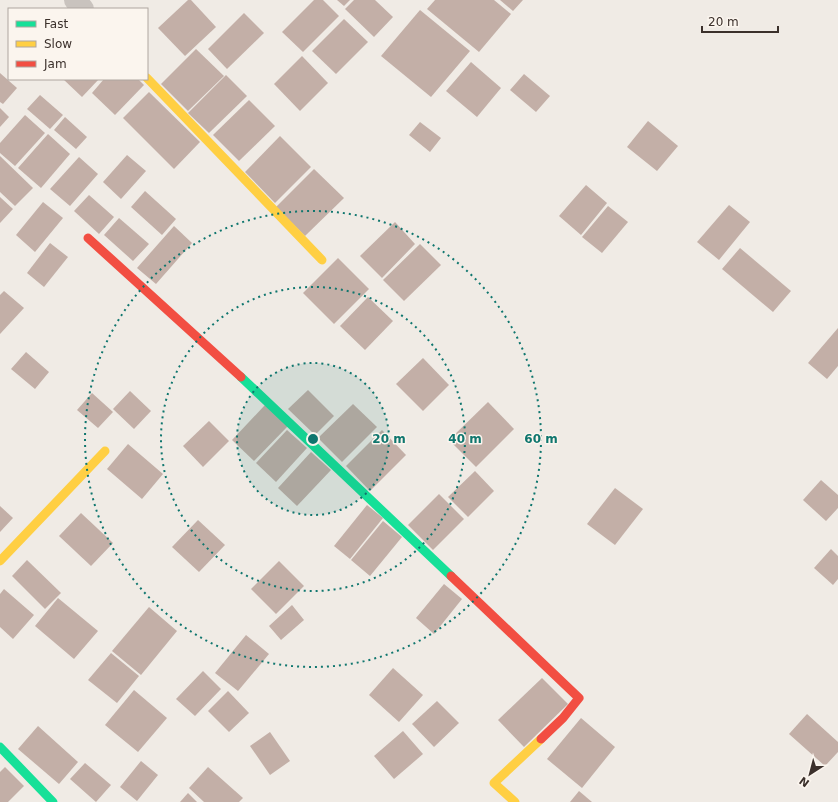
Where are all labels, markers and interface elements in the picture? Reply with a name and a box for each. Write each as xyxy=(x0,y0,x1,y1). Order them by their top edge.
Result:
legend xyxy=(8,8,148,80)
scale bar xyxy=(702,8,778,34)
text: 20 m xyxy=(708,15,739,29)
text: Fast xyxy=(44,17,68,31)
text: Slow xyxy=(44,37,72,51)
text: Jam xyxy=(43,57,67,71)
centre of rings xyxy=(306,432,320,446)
text: 20 m xyxy=(372,432,406,446)
text: 40 m xyxy=(448,432,482,446)
text: 60 m xyxy=(524,432,558,446)
north arrow xyxy=(790,754,830,794)
text: N xyxy=(797,774,812,790)

